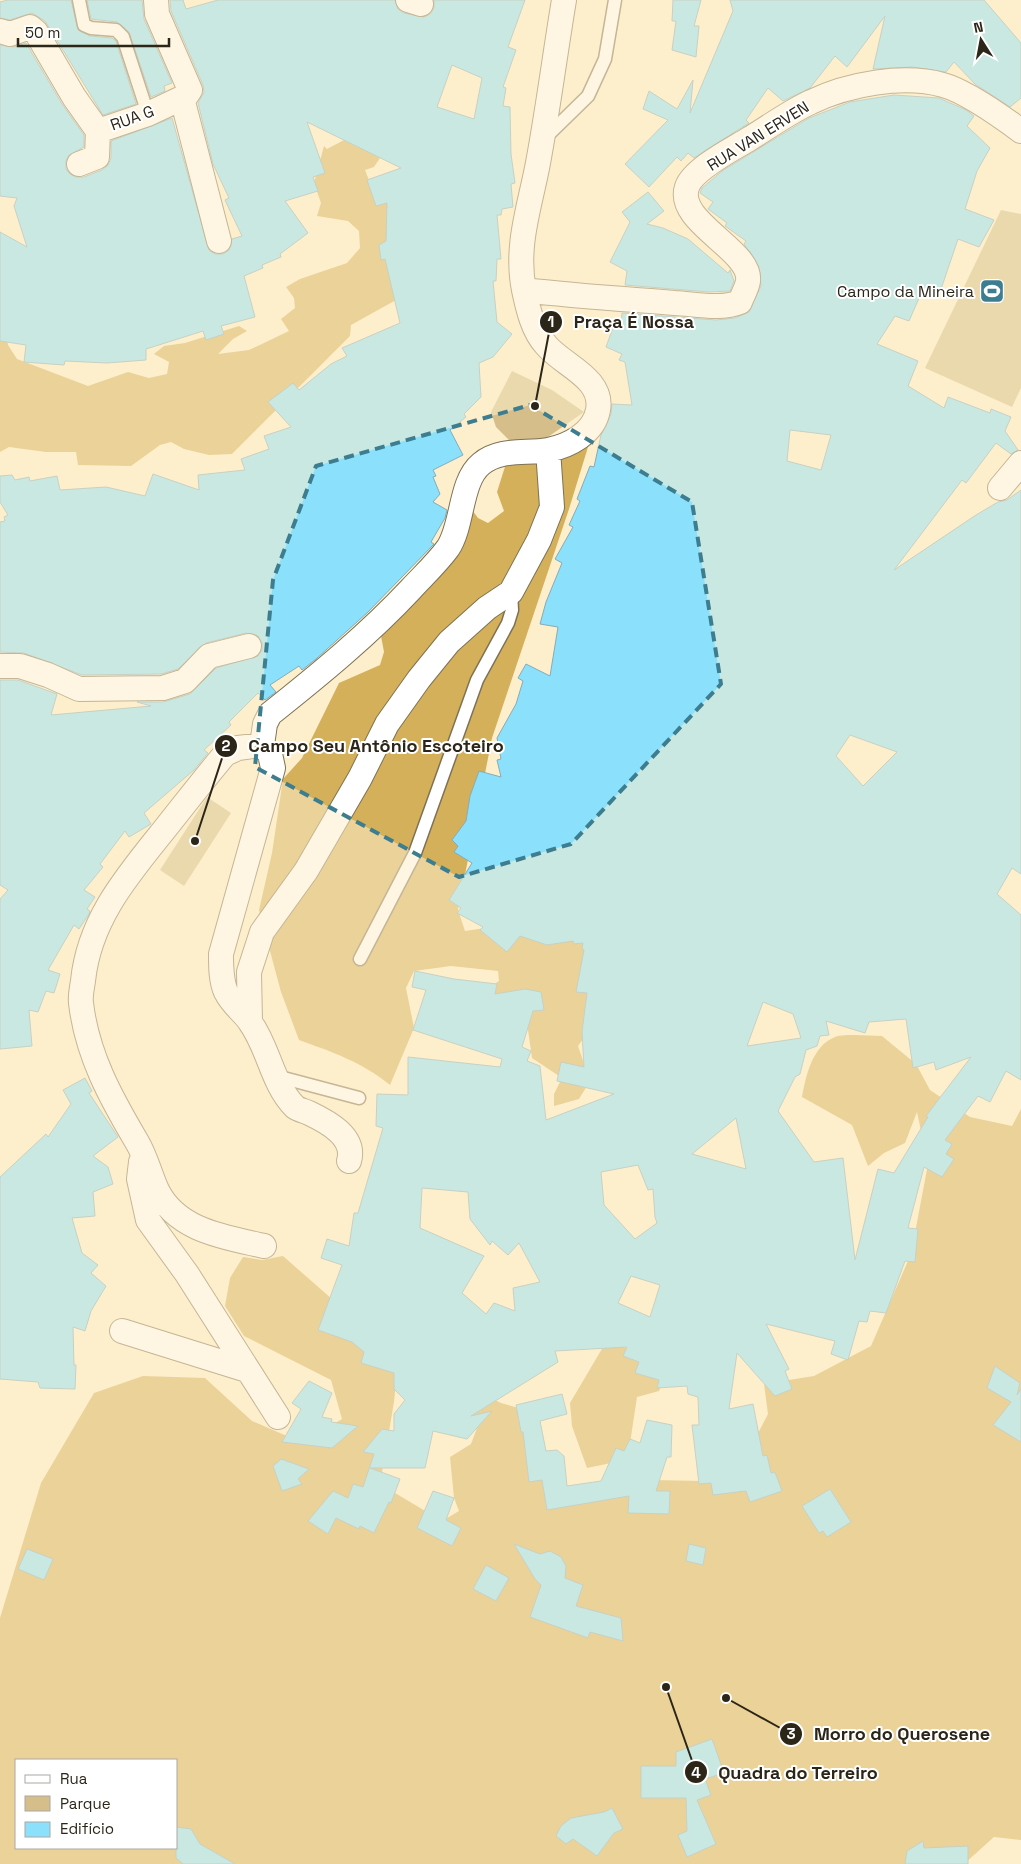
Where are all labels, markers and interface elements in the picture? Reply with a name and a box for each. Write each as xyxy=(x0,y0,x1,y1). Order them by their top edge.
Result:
scale bar xyxy=(18,15,169,47)
north arrow xyxy=(956,15,1006,65)
text: N xyxy=(972,18,985,37)
text: 50 m xyxy=(25,23,60,42)
street label: RUA VAN ERVEN xyxy=(703,96,813,176)
street label: RUA G xyxy=(107,100,157,136)
sports icon: Campo da Mineira xyxy=(979,278,1005,304)
place label: Campo da Mineira xyxy=(837,281,974,302)
callout: Praça É Nossa xyxy=(538,305,704,338)
text: Praça É Nossa xyxy=(574,310,695,333)
text: 1 xyxy=(548,312,554,331)
callout: Campo Seu Antônio Escoteiro xyxy=(213,729,514,762)
text: Campo Seu Antônio Escoteiro xyxy=(248,734,504,757)
text: 2 xyxy=(222,736,231,755)
callout: Morro do Querosene xyxy=(779,1718,1000,1751)
text: Morro do Querosene xyxy=(814,1722,990,1745)
text: 3 xyxy=(786,1724,796,1743)
callout: Quadra do Terreiro xyxy=(683,1756,888,1789)
legend xyxy=(15,1759,178,1849)
text: Quadra do Terreiro xyxy=(718,1761,878,1784)
text: 4 xyxy=(691,1763,701,1782)
text: Rua xyxy=(60,1769,88,1788)
text: Parque xyxy=(60,1794,111,1813)
text: Edifício xyxy=(60,1819,114,1838)

